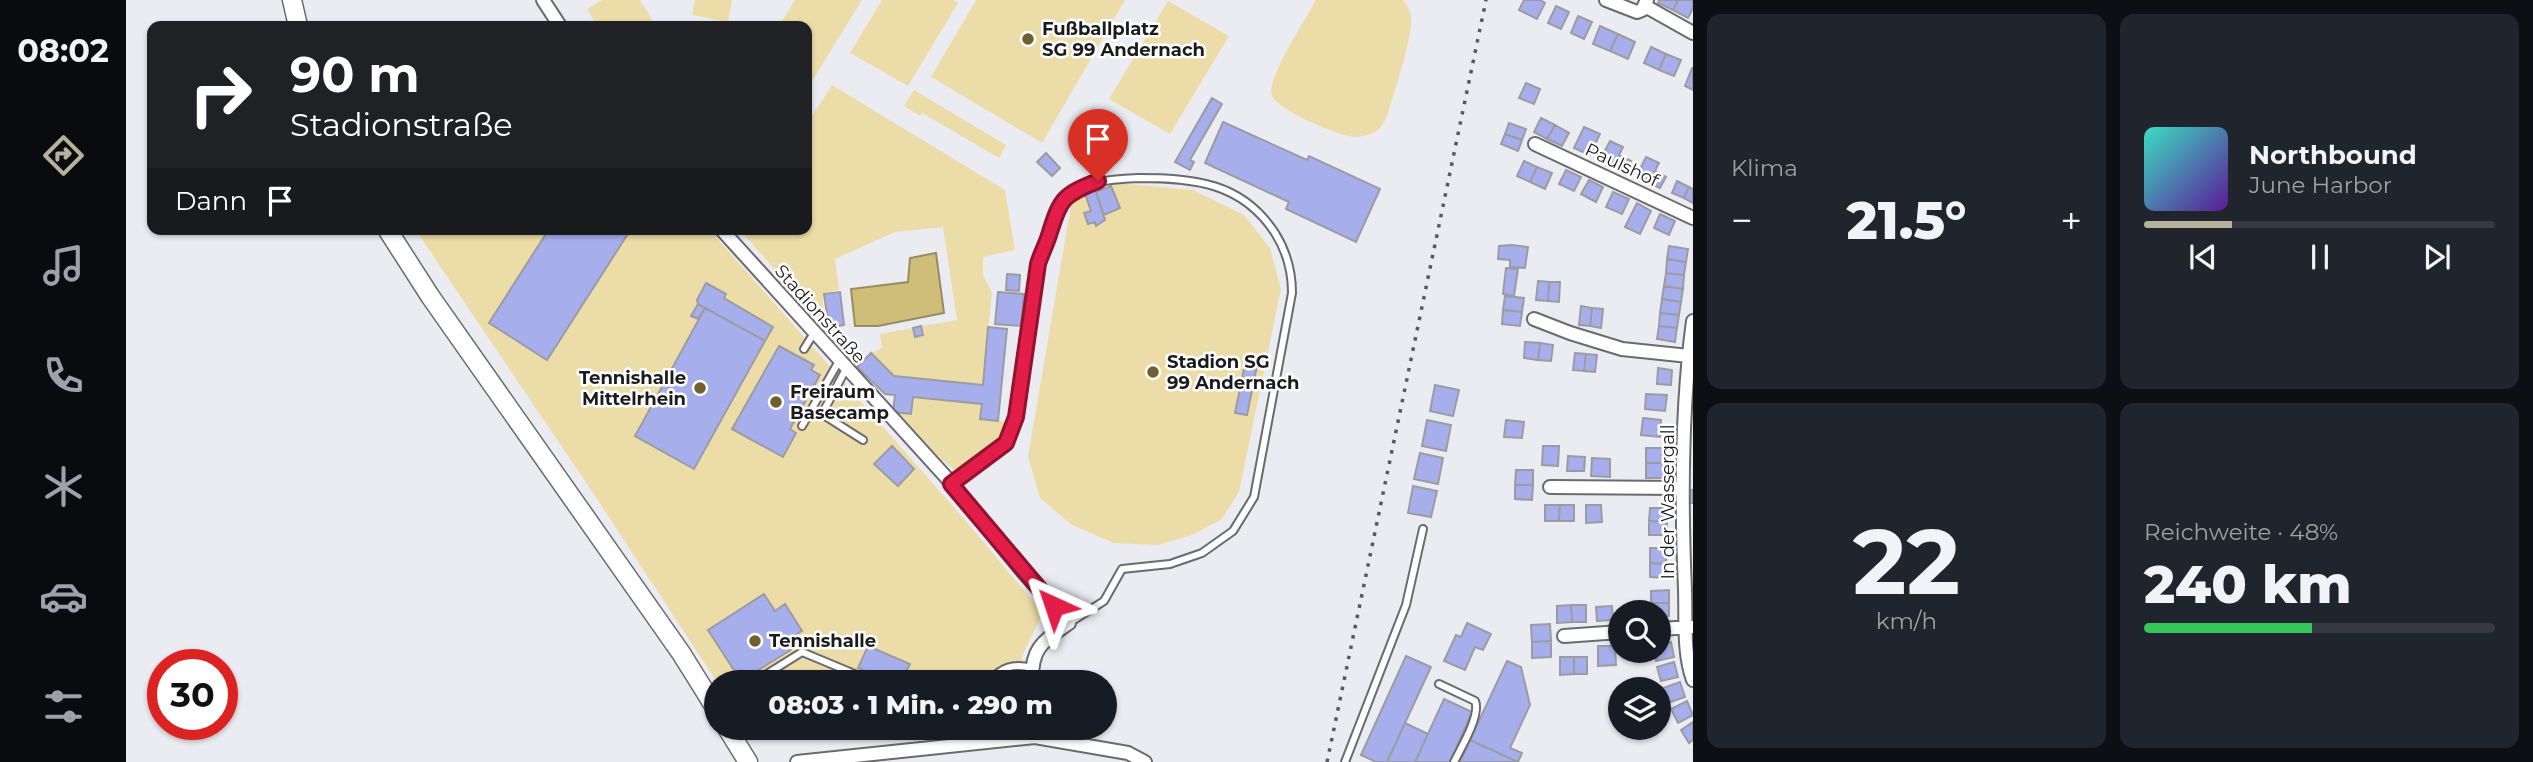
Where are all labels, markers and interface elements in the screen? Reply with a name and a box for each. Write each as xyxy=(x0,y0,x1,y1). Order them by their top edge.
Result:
place label: Fußballplatz SG 99 Andernach xyxy=(1042,18,1205,61)
text: 08:02 xyxy=(17,31,109,70)
marker: Fußballplatz SG 99 Andernach xyxy=(1020,31,1036,47)
text: 90 m xyxy=(290,45,420,104)
icon: right xyxy=(175,49,266,140)
text: Stadionstraße xyxy=(290,105,513,144)
pin xyxy=(1068,109,1128,181)
icon: arrive xyxy=(1079,120,1117,158)
icon: directions xyxy=(39,131,88,180)
street label: Paulshof xyxy=(1582,138,1663,192)
text: Northbound xyxy=(2249,139,2417,171)
text: Klima xyxy=(1731,154,1798,182)
text: June Harbor xyxy=(2249,171,2392,199)
icon: arrive xyxy=(261,182,299,220)
text: Dann xyxy=(175,185,247,217)
text: 21.5° xyxy=(1847,189,1967,252)
text: − xyxy=(1731,197,1753,244)
text: + xyxy=(2060,197,2082,244)
icon: previous xyxy=(2184,238,2222,276)
icon: pause xyxy=(2301,238,2339,276)
icon: next xyxy=(2418,238,2456,276)
icon: music xyxy=(39,241,88,290)
street label: Stadionstraße xyxy=(770,260,870,368)
icon: phone xyxy=(39,351,88,400)
place label: Stadion SG 99 Andernach xyxy=(1167,351,1299,394)
marker: Stadion SG 99 Andernach xyxy=(1145,364,1161,380)
place label: Tennishalle Mittelrhein xyxy=(579,367,686,410)
marker: Tennishalle Mittelrhein xyxy=(692,380,708,396)
place label: Freiraum Basecamp xyxy=(790,381,889,424)
marker: Freiraum Basecamp xyxy=(768,394,784,410)
street label: In der Wassergall xyxy=(1657,424,1679,580)
icon: climate xyxy=(39,462,88,511)
text: 22 xyxy=(1853,506,1960,617)
text: Reichweite · 48% xyxy=(2144,518,2338,546)
text: 240 km xyxy=(2144,553,2351,616)
position arrow xyxy=(1017,569,1091,643)
icon: car xyxy=(39,572,88,621)
map controls xyxy=(1608,600,1671,740)
button: search xyxy=(1608,600,1671,663)
text: km/h xyxy=(1876,607,1937,635)
place label: Tennishalle xyxy=(769,630,876,652)
marker: Tennishalle xyxy=(747,633,763,649)
speed limit sign: 30 xyxy=(147,649,238,740)
button: layers xyxy=(1608,677,1671,740)
icon: filters xyxy=(39,682,88,731)
text: 08:03 · 1 Min. · 290 m xyxy=(768,689,1053,721)

